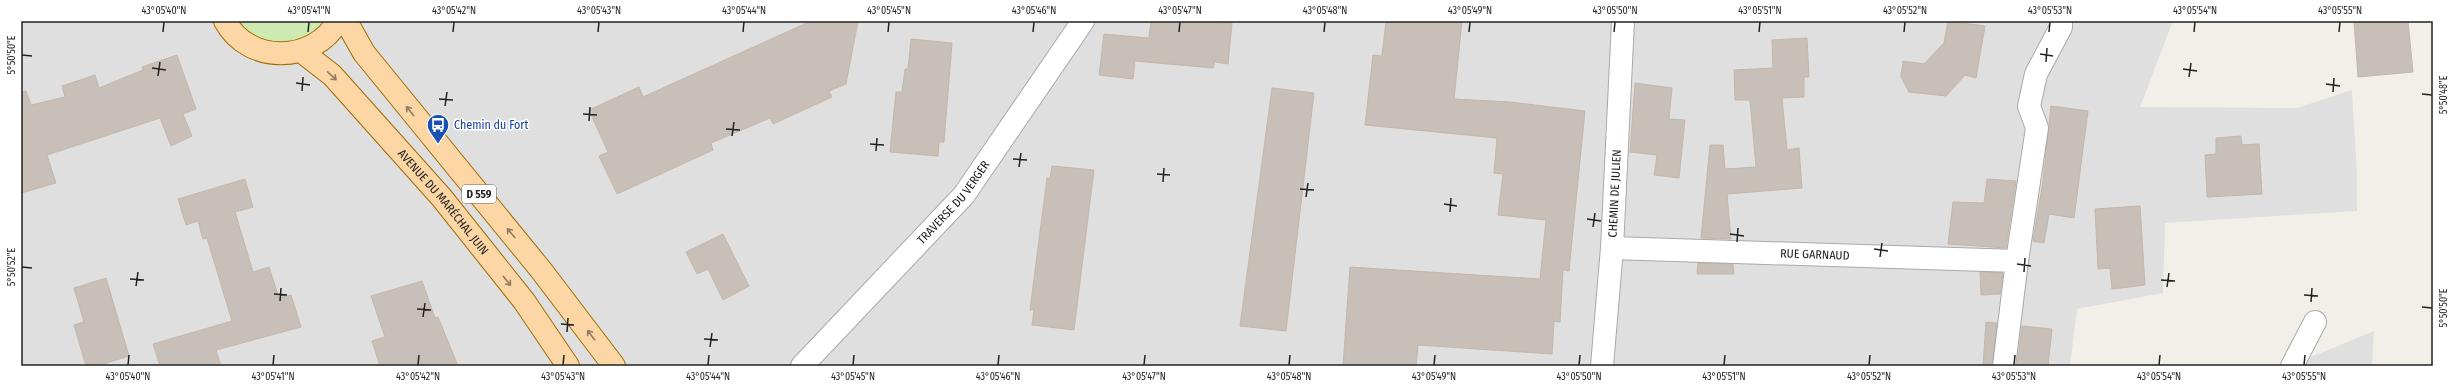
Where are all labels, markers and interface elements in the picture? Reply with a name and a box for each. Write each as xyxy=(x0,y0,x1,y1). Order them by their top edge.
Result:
text: 43°05'40"N xyxy=(142,5,186,17)
text: 43°05'41"N xyxy=(287,5,331,17)
text: 43°05'42"N xyxy=(432,5,476,17)
text: 43°05'43"N xyxy=(577,5,621,17)
text: 43°05'44"N xyxy=(722,5,766,17)
text: 43°05'45"N xyxy=(867,5,911,17)
text: 43°05'46"N xyxy=(1012,5,1056,17)
text: 43°05'47"N xyxy=(1158,5,1202,17)
text: 43°05'48"N xyxy=(1303,5,1347,17)
text: 43°05'49"N xyxy=(1448,5,1492,17)
text: 43°05'50"N xyxy=(1593,5,1637,17)
text: 43°05'51"N xyxy=(1738,5,1782,17)
text: 43°05'52"N xyxy=(1883,5,1927,17)
text: 43°05'53"N xyxy=(2028,5,2072,17)
text: 43°05'54"N xyxy=(2173,5,2217,17)
text: 43°05'55"N xyxy=(2318,5,2362,17)
text: 5°50'50"E xyxy=(6,35,18,75)
one-way arrow xyxy=(327,71,337,80)
text: 5°50'48"E xyxy=(2438,75,2450,114)
one-way arrow xyxy=(406,105,415,116)
bus stop icon: Chemin du Fort xyxy=(425,112,451,145)
place label: Chemin du Fort xyxy=(454,118,528,132)
street label: AVENUE DU MARÉCHAL JUIN xyxy=(395,147,491,257)
street label: CHEMIN DE JULIEN xyxy=(1606,149,1624,238)
street label: TRAVERSE DU VERGER xyxy=(914,158,993,247)
road number: D 559 xyxy=(462,185,496,203)
one-way arrow xyxy=(506,227,515,238)
street label: RUE GARNAUD xyxy=(1780,246,1850,263)
text: 5°50'52"E xyxy=(6,248,18,286)
one-way arrow xyxy=(503,275,512,286)
text: 5°50'50"E xyxy=(2438,288,2450,328)
one-way arrow xyxy=(587,330,595,341)
text: 43°05'40"N xyxy=(106,371,150,383)
text: 43°05'41"N xyxy=(251,371,295,383)
text: 43°05'42"N xyxy=(396,371,440,383)
text: 43°05'43"N xyxy=(541,371,585,383)
text: 43°05'44"N xyxy=(686,371,730,383)
text: 43°05'45"N xyxy=(831,371,875,383)
text: 43°05'46"N xyxy=(976,371,1020,383)
text: 43°05'47"N xyxy=(1122,371,1166,383)
text: 43°05'48"N xyxy=(1267,371,1311,383)
text: 43°05'49"N xyxy=(1412,371,1456,383)
text: 43°05'50"N xyxy=(1557,371,1601,383)
text: 43°05'51"N xyxy=(1702,371,1746,383)
text: 43°05'52"N xyxy=(1847,371,1891,383)
text: 43°05'53"N xyxy=(1992,371,2036,383)
text: 43°05'54"N xyxy=(2137,371,2181,383)
text: 43°05'55"N xyxy=(2282,371,2326,383)

